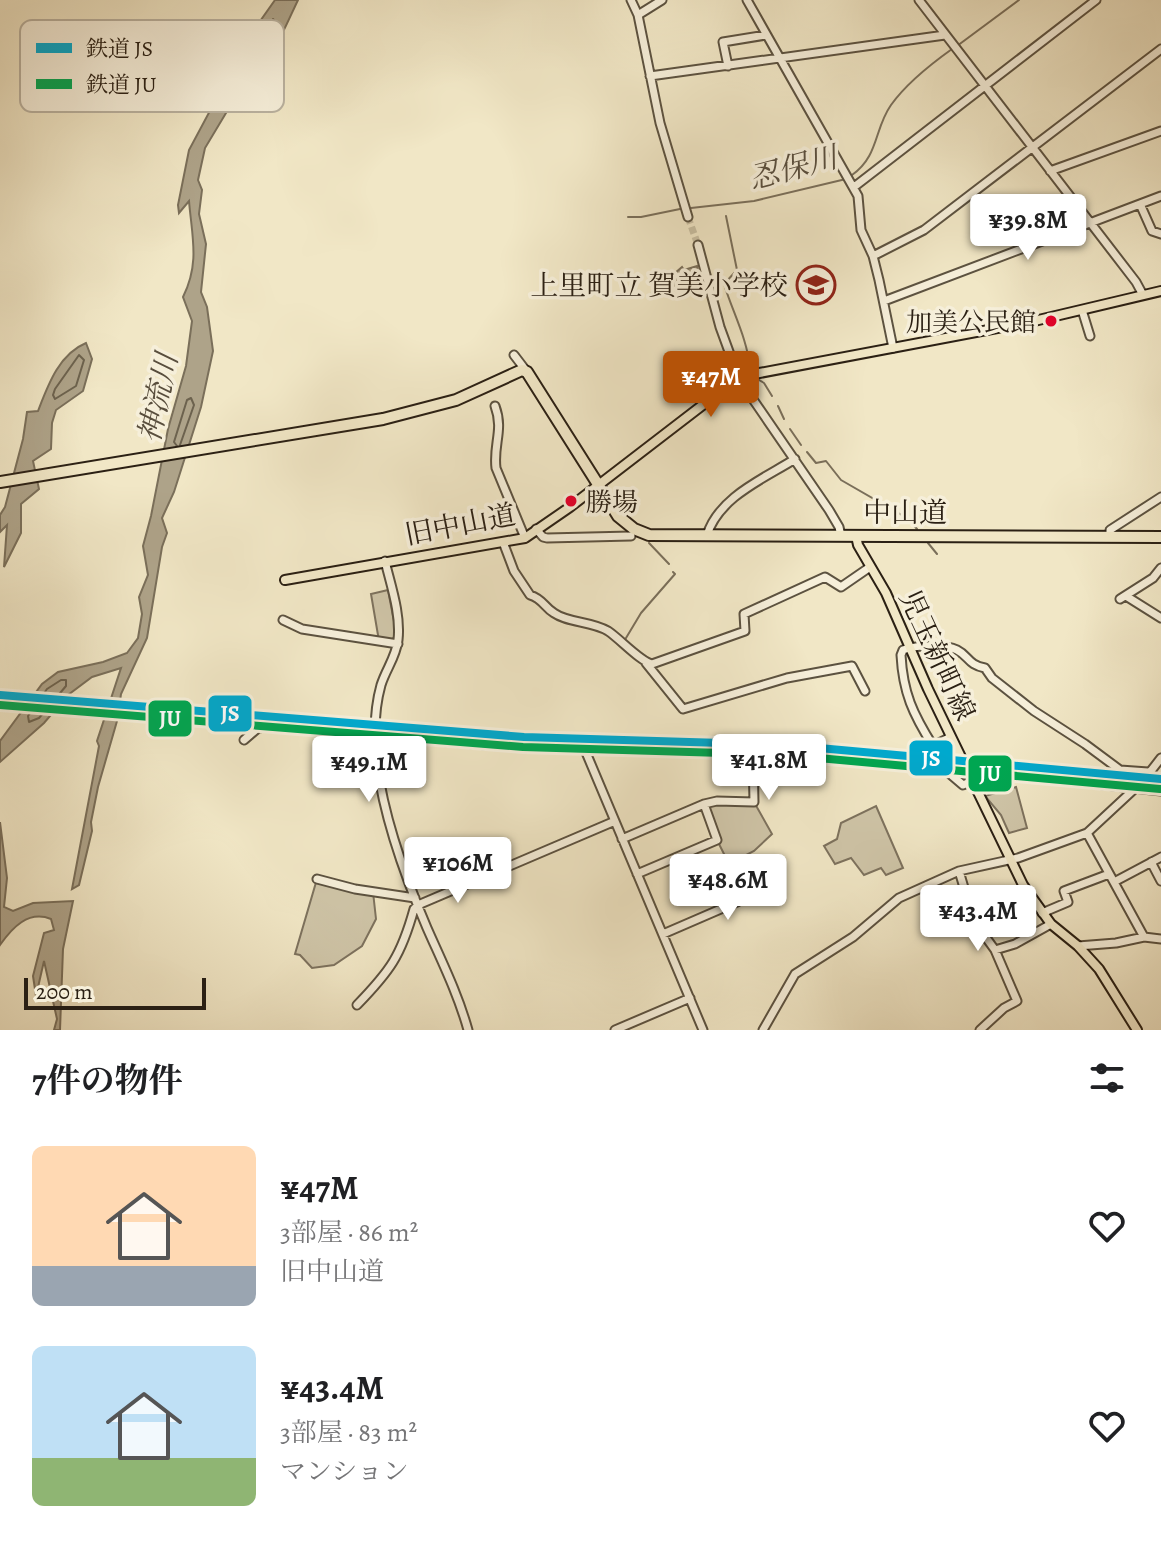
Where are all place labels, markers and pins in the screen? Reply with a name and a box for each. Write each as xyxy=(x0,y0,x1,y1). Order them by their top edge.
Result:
pin: ¥39.8M xyxy=(963,194,1093,262)
school or university icon: 上里町立 賀美小学校 xyxy=(795,264,837,306)
place label: 上里町立 賀美小学校 xyxy=(530,267,788,305)
place label: 加美公民館 xyxy=(906,305,1036,340)
marker: 加美公民館 xyxy=(1043,313,1059,329)
pin: ¥47M xyxy=(664,351,758,419)
place label: 勝場 xyxy=(586,485,638,520)
marker: 勝場 xyxy=(563,493,579,509)
pin: ¥41.8M xyxy=(704,734,834,802)
pin: ¥49.1M xyxy=(304,736,434,804)
pin: ¥106M xyxy=(402,837,514,905)
pin: ¥48.6M xyxy=(663,854,793,922)
pin: ¥43.4M xyxy=(913,885,1043,953)

